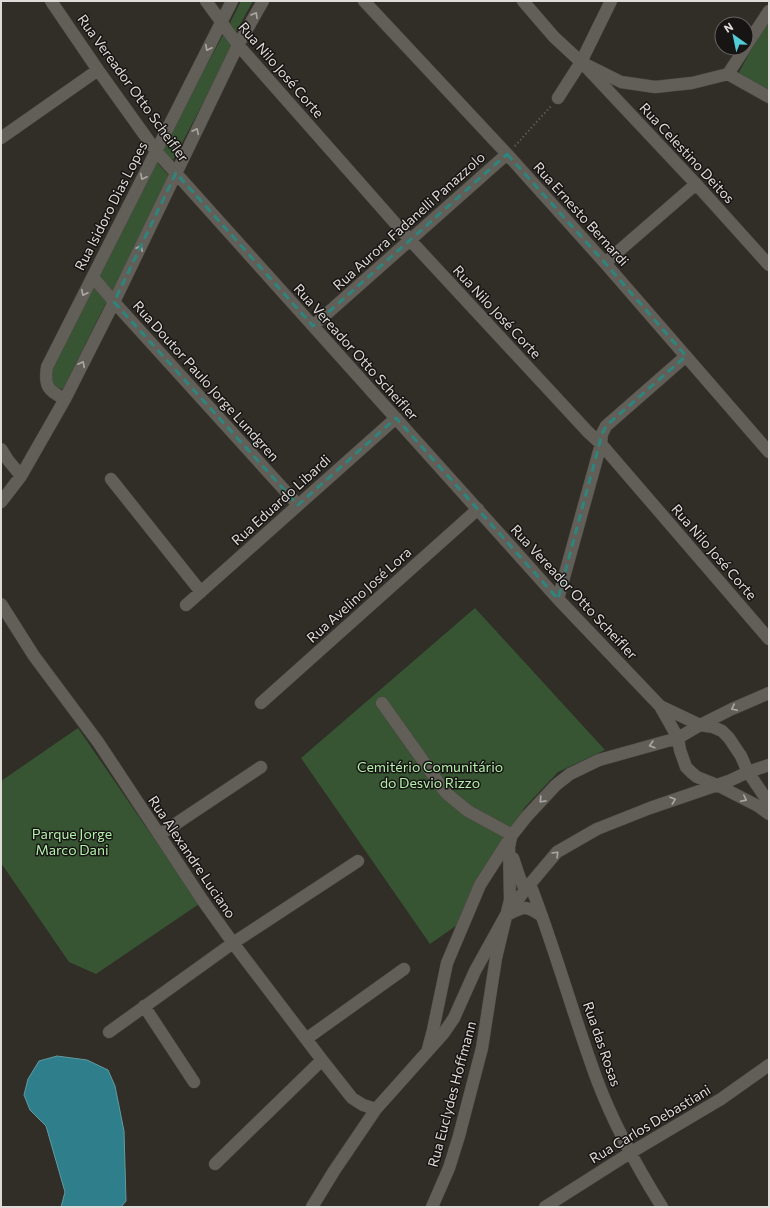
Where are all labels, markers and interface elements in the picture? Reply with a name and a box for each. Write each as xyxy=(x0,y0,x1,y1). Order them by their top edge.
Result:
street label: Rua Vereador Otto Scheifler xyxy=(74,11,193,165)
one-way arrow xyxy=(251,12,258,19)
north arrow xyxy=(714,16,754,56)
street label: Rua Nilo José Corte xyxy=(235,18,328,121)
text: N xyxy=(721,19,735,35)
one-way arrow xyxy=(205,44,213,51)
street label: Rua Celestino Deitos xyxy=(636,99,738,206)
one-way arrow xyxy=(192,127,199,135)
street label: Rua Isidoro Dias Lopes xyxy=(71,138,150,273)
street label: Rua Aurora Fadanelli Panazzolo xyxy=(329,148,488,293)
street label: Rua Ernesto Bernardi xyxy=(530,158,632,269)
one-way arrow xyxy=(140,172,148,180)
one-way arrow xyxy=(135,244,143,252)
street label: Rua Nilo José Corte xyxy=(450,262,545,362)
street label: Rua Vereador Otto Scheifler xyxy=(291,280,423,424)
one-way arrow xyxy=(82,288,89,296)
street label: Rua Doutor Paulo Jorge Lundgren xyxy=(130,297,283,464)
one-way arrow xyxy=(77,361,85,368)
street label: Rua Eduardo Libardi xyxy=(228,451,334,549)
street label: Rua Nilo José Corte xyxy=(668,500,761,603)
street label: Rua Vereador Otto Scheifler xyxy=(507,521,642,663)
street label: Rua Avelino José Lora xyxy=(303,543,414,646)
one-way arrow xyxy=(731,704,738,712)
one-way arrow xyxy=(648,740,655,749)
park label: Cemitério Comunitário do Desvio Rizzo xyxy=(357,758,503,791)
street label: Rua Alexandre Luciano xyxy=(145,792,240,921)
one-way arrow xyxy=(739,794,747,801)
one-way arrow xyxy=(539,795,547,803)
one-way arrow xyxy=(669,796,676,805)
park label: Parque Jorge Marco Dani xyxy=(32,825,112,858)
one-way arrow xyxy=(551,851,558,859)
street label: Rua das Rosas xyxy=(580,999,625,1089)
street label: Rua Euclydes Hoffmann xyxy=(424,1019,479,1169)
street label: Rua Carlos Debastiani xyxy=(586,1081,713,1166)

